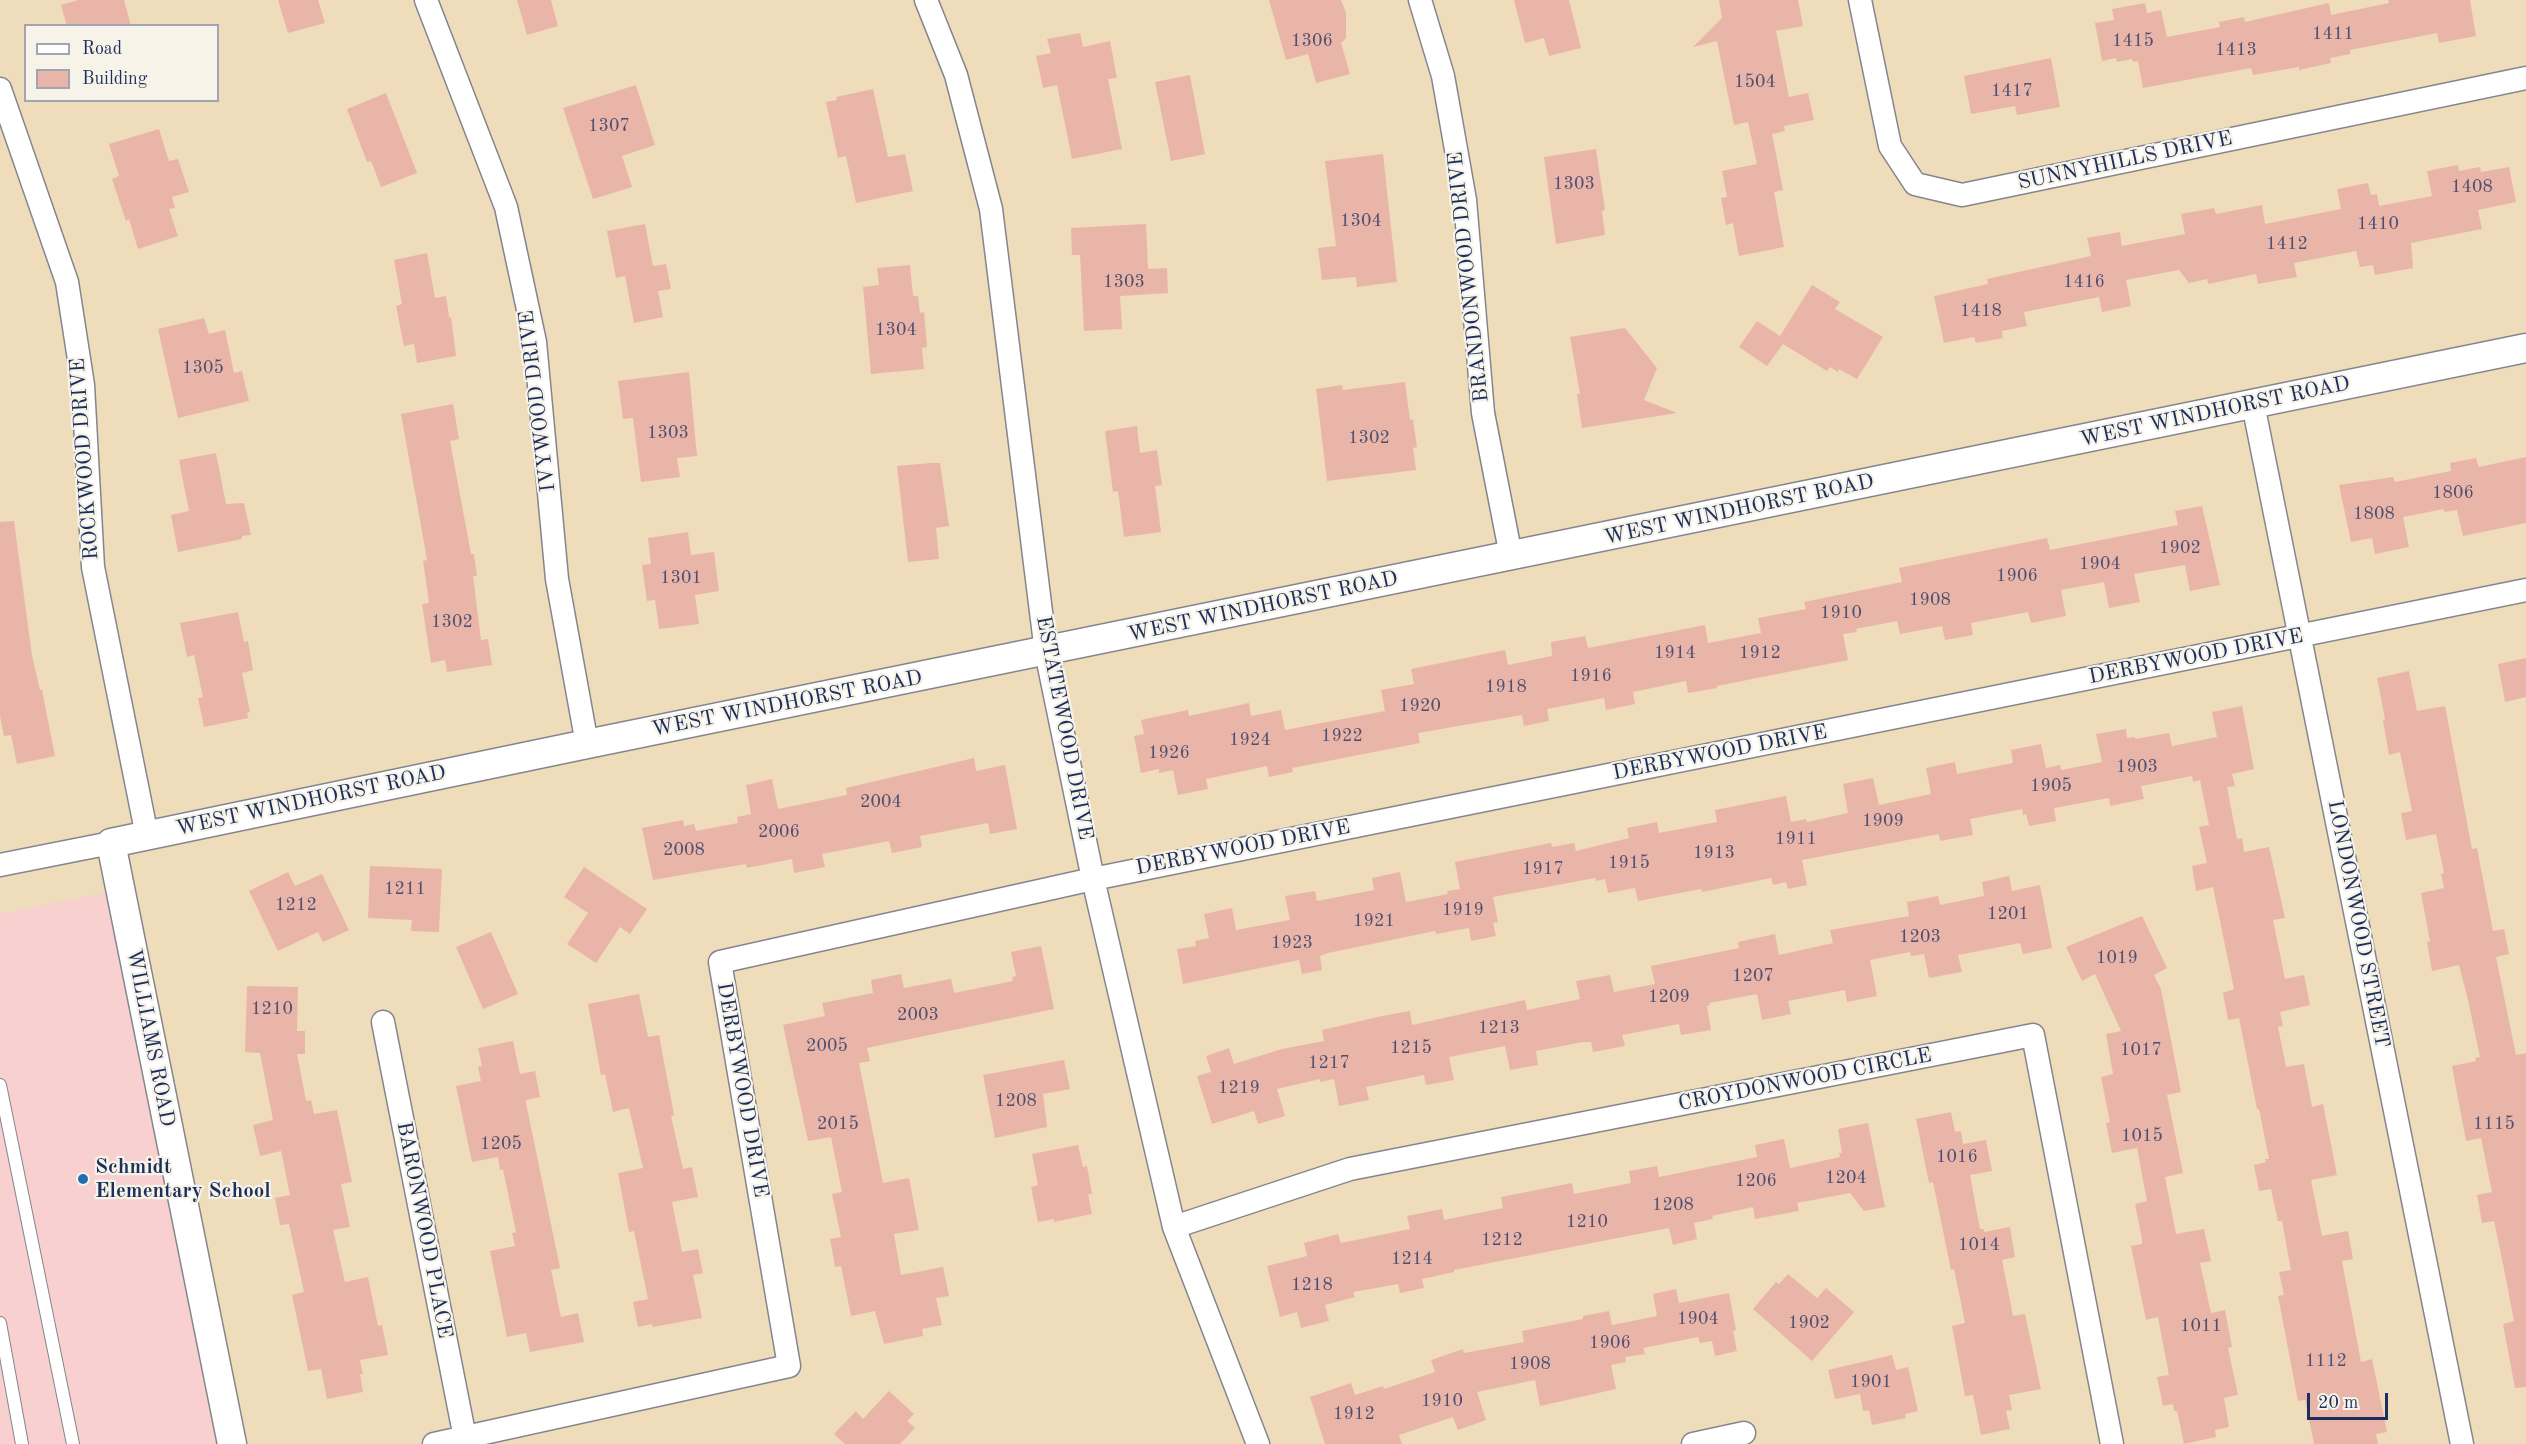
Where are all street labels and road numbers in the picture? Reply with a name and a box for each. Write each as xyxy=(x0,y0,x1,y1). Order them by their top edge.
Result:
street label: SUNNYHILLS DRIVE xyxy=(2015,126,2235,196)
street label: BRANDONWOOD DRIVE xyxy=(1443,150,1495,404)
street label: IVYWOOD DRIVE xyxy=(514,309,562,493)
street label: ROCKWOOD DRIVE xyxy=(65,357,105,561)
street label: WEST WINDHORST ROAD xyxy=(2078,371,2352,453)
street label: WEST WINDHORST ROAD xyxy=(1602,469,1876,551)
street label: WEST WINDHORST ROAD xyxy=(1126,566,1400,648)
street label: ESTATEWOOD DRIVE xyxy=(1030,614,1098,842)
street label: DERBYWOOD DRIVE xyxy=(2087,624,2305,690)
street label: WEST WINDHORST ROAD xyxy=(650,665,924,743)
street label: DERBYWOOD DRIVE xyxy=(1611,720,1829,786)
street label: WEST WINDHORST ROAD xyxy=(174,760,448,842)
street label: LONDONWOOD STREET xyxy=(2322,798,2394,1050)
street label: DERBYWOOD DRIVE xyxy=(1134,815,1352,881)
street label: WILLIAMS ROAD xyxy=(120,947,180,1129)
street label: DERBYWOOD DRIVE xyxy=(711,980,773,1200)
street label: CROYDONWOOD CIRCLE xyxy=(1676,1043,1934,1117)
street label: BARONWOOD PLACE xyxy=(391,1119,457,1341)

